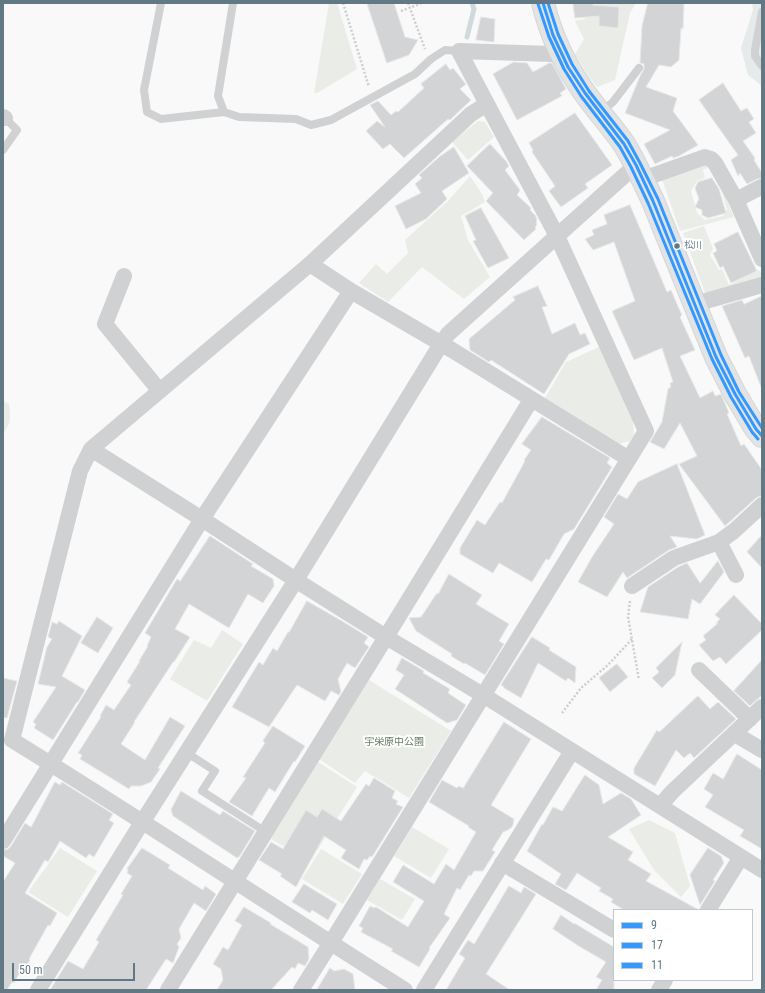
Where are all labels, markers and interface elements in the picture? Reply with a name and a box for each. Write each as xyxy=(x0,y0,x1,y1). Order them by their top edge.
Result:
marker: 松川 xyxy=(672,241,682,251)
place label: 松川 xyxy=(684,241,702,251)
park label: 宇栄原中公園 xyxy=(364,736,424,748)
legend xyxy=(613,909,753,981)
text: 9 xyxy=(651,918,657,932)
text: 17 xyxy=(651,938,663,952)
scale bar xyxy=(14,955,137,981)
text: 11 xyxy=(651,958,663,972)
text: 50 m xyxy=(19,963,43,977)

